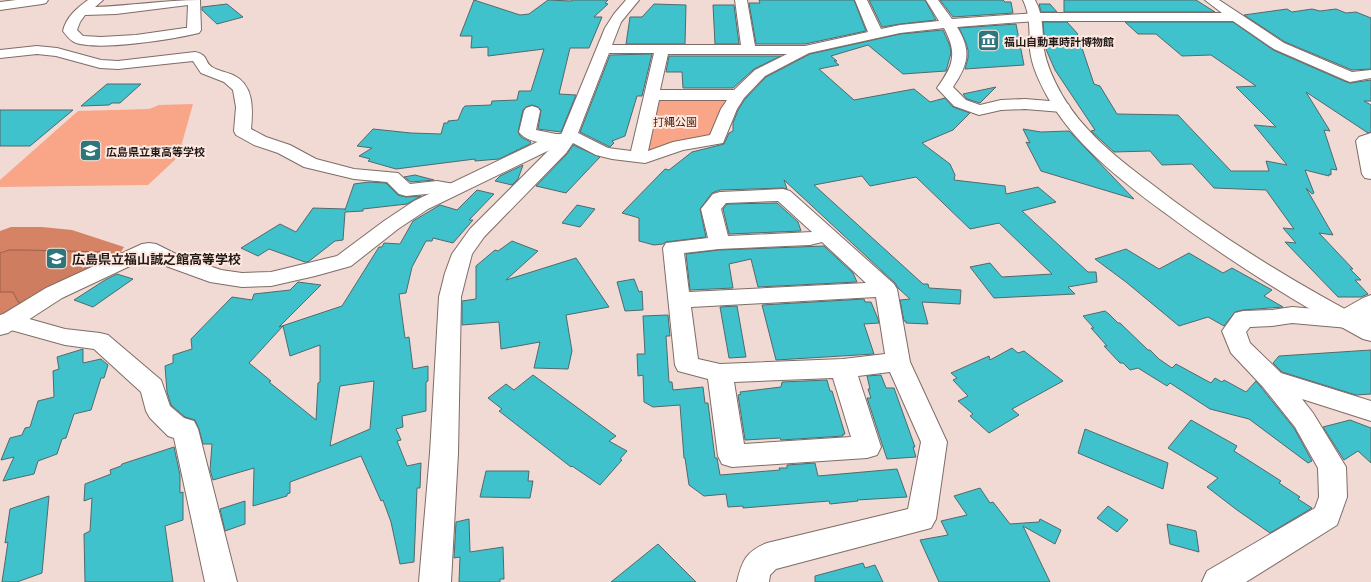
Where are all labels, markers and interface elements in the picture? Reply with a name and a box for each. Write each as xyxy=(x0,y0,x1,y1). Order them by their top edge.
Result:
museum icon: 福山自動車時計博物館 xyxy=(975,28,1001,54)
place label: 福山自動車時計博物館 xyxy=(1004,35,1114,48)
park label: 打縄公園 xyxy=(653,115,697,128)
school or university icon: 広島県立東高等学校 xyxy=(78,138,104,164)
place label: 広島県立東高等学校 xyxy=(106,145,205,158)
school or university icon: 広島県立福山誠之館高等学校 xyxy=(44,246,70,272)
place label: 広島県立福山誠之館高等学校 xyxy=(72,251,241,267)

